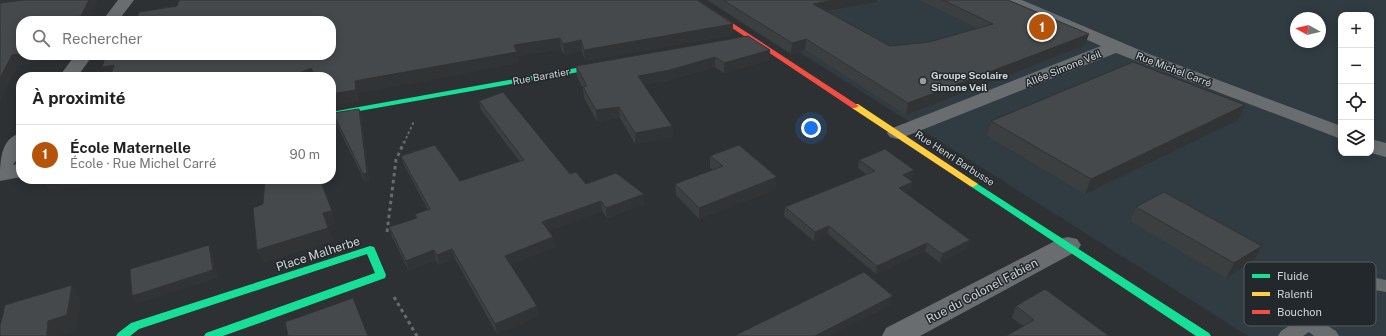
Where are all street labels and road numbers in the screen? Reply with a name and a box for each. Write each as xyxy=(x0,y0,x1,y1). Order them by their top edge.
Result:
street label: Allée Simone Veil xyxy=(1023,47,1103,89)
street label: Rue Michel Carré xyxy=(1135,49,1214,89)
street label: Rue Baratier xyxy=(512,65,571,87)
street label: Rue Henri Barbusse xyxy=(913,128,997,188)
street label: Place Malherbe xyxy=(274,234,362,274)
street label: Rue du Colonel Fabien xyxy=(924,256,1040,326)

